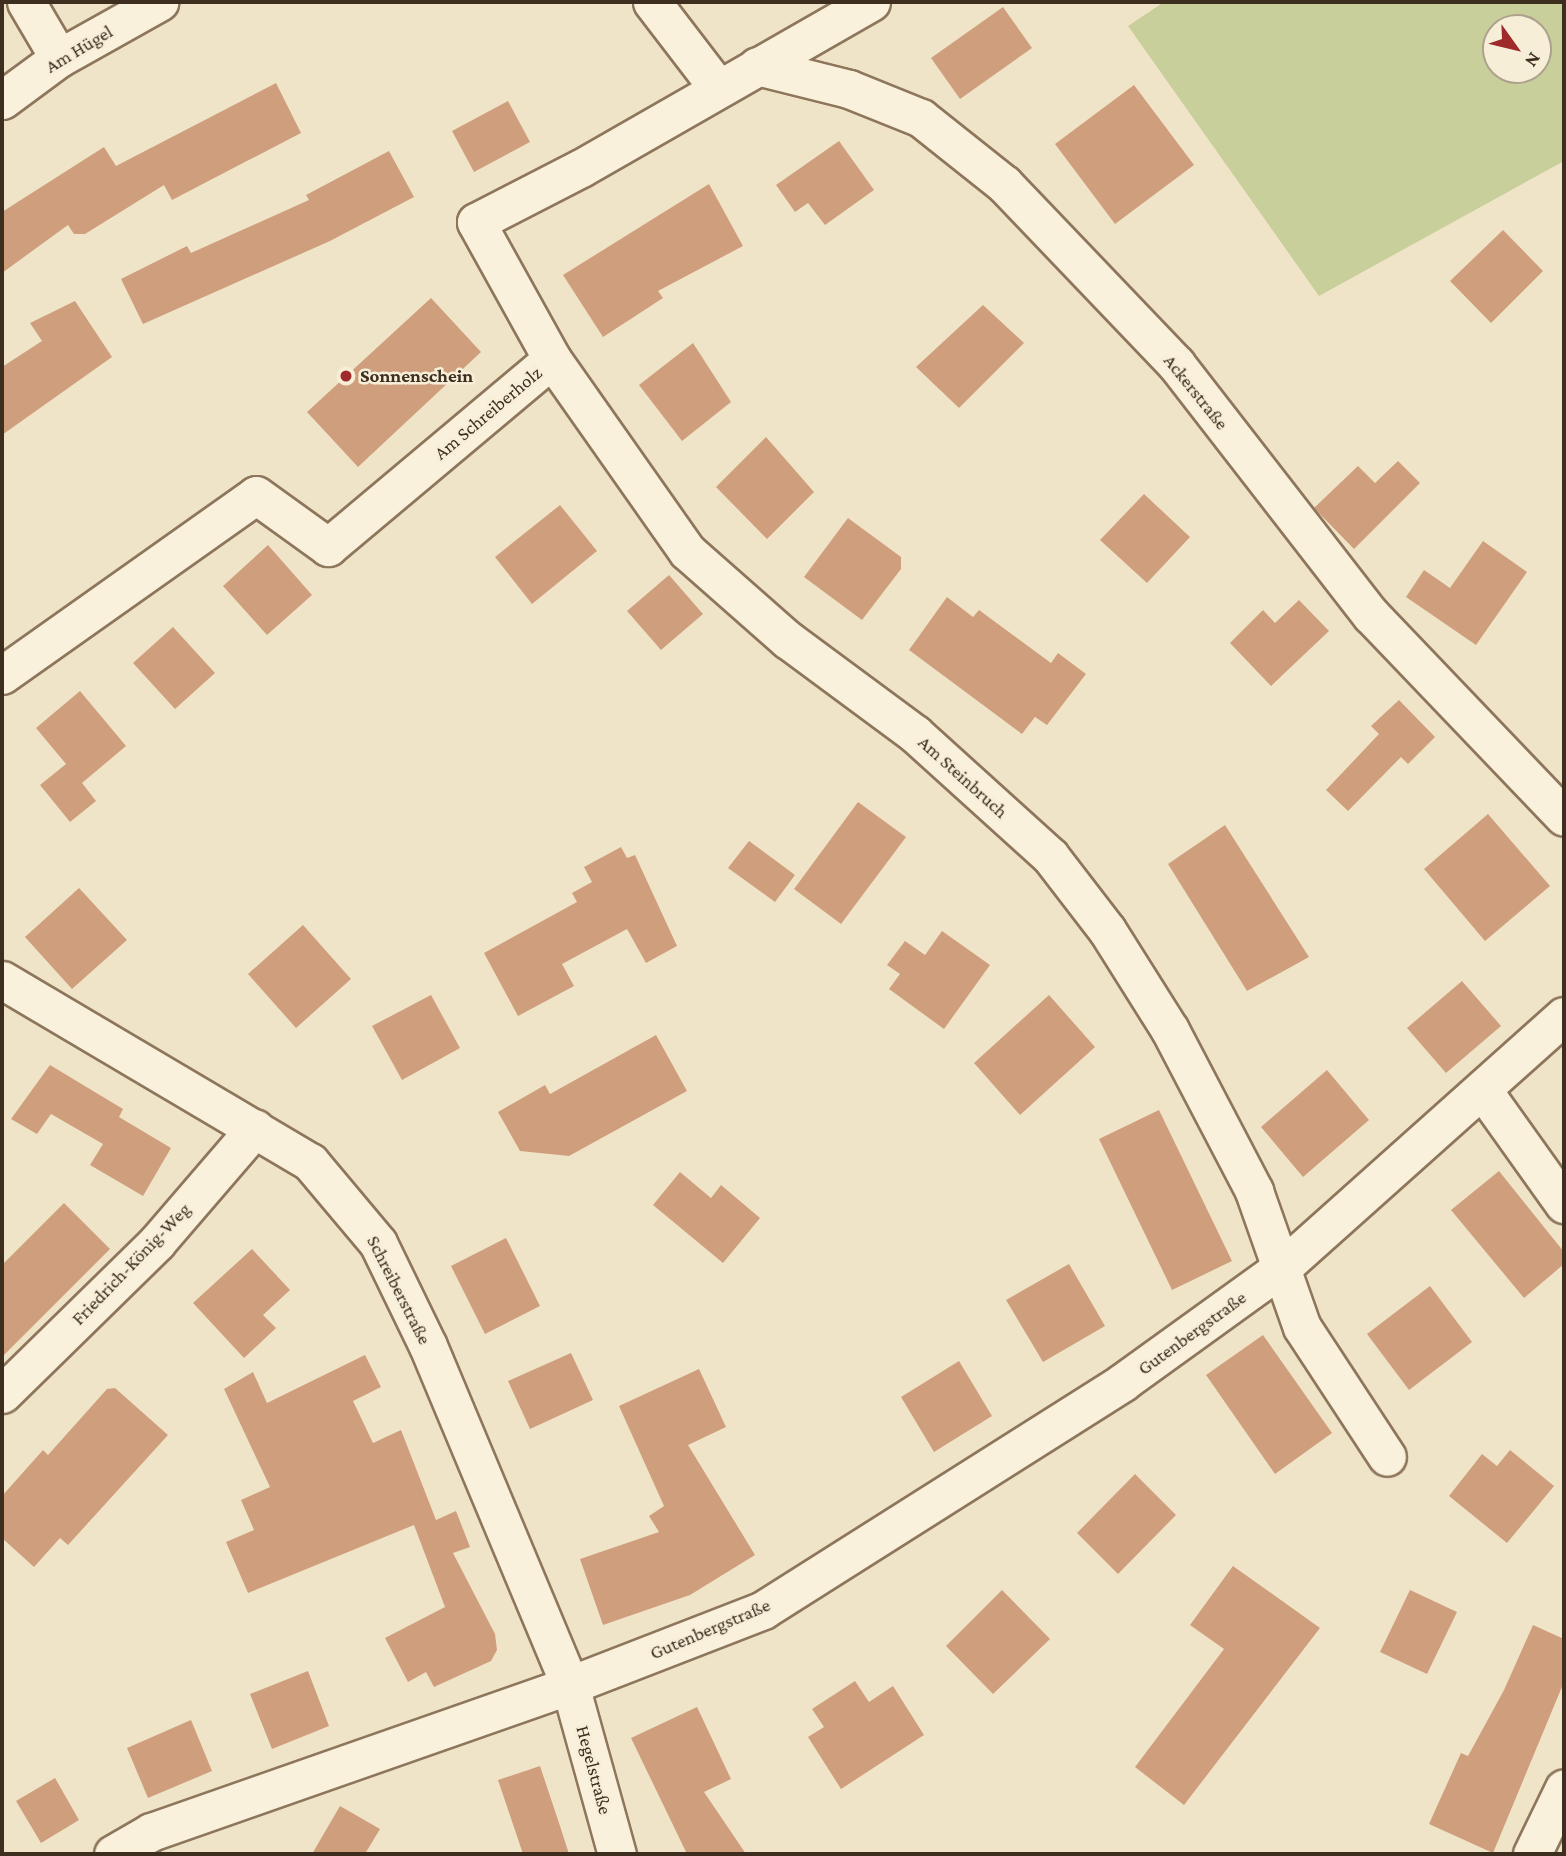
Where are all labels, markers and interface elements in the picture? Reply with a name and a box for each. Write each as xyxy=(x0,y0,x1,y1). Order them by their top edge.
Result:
north arrow xyxy=(1482,14,1552,84)
street label: Am Hügel xyxy=(41,20,117,78)
text: N xyxy=(1521,49,1545,71)
street label: Ackerstraße xyxy=(1159,350,1233,434)
street label: Am Schreiberholz xyxy=(430,361,546,465)
place label: Sonnenschein xyxy=(360,365,473,387)
marker: Sonnenschein xyxy=(338,368,354,384)
street label: Am Steinbruch xyxy=(913,731,1013,823)
street label: Friedrich-König-Weg xyxy=(67,1198,195,1330)
street label: Schreiberstraße xyxy=(362,1232,436,1348)
street label: Gutenbergstraße xyxy=(1133,1286,1251,1380)
street label: Gutenbergstraße xyxy=(647,1593,773,1665)
street label: Hegelstraße xyxy=(571,1723,617,1817)

